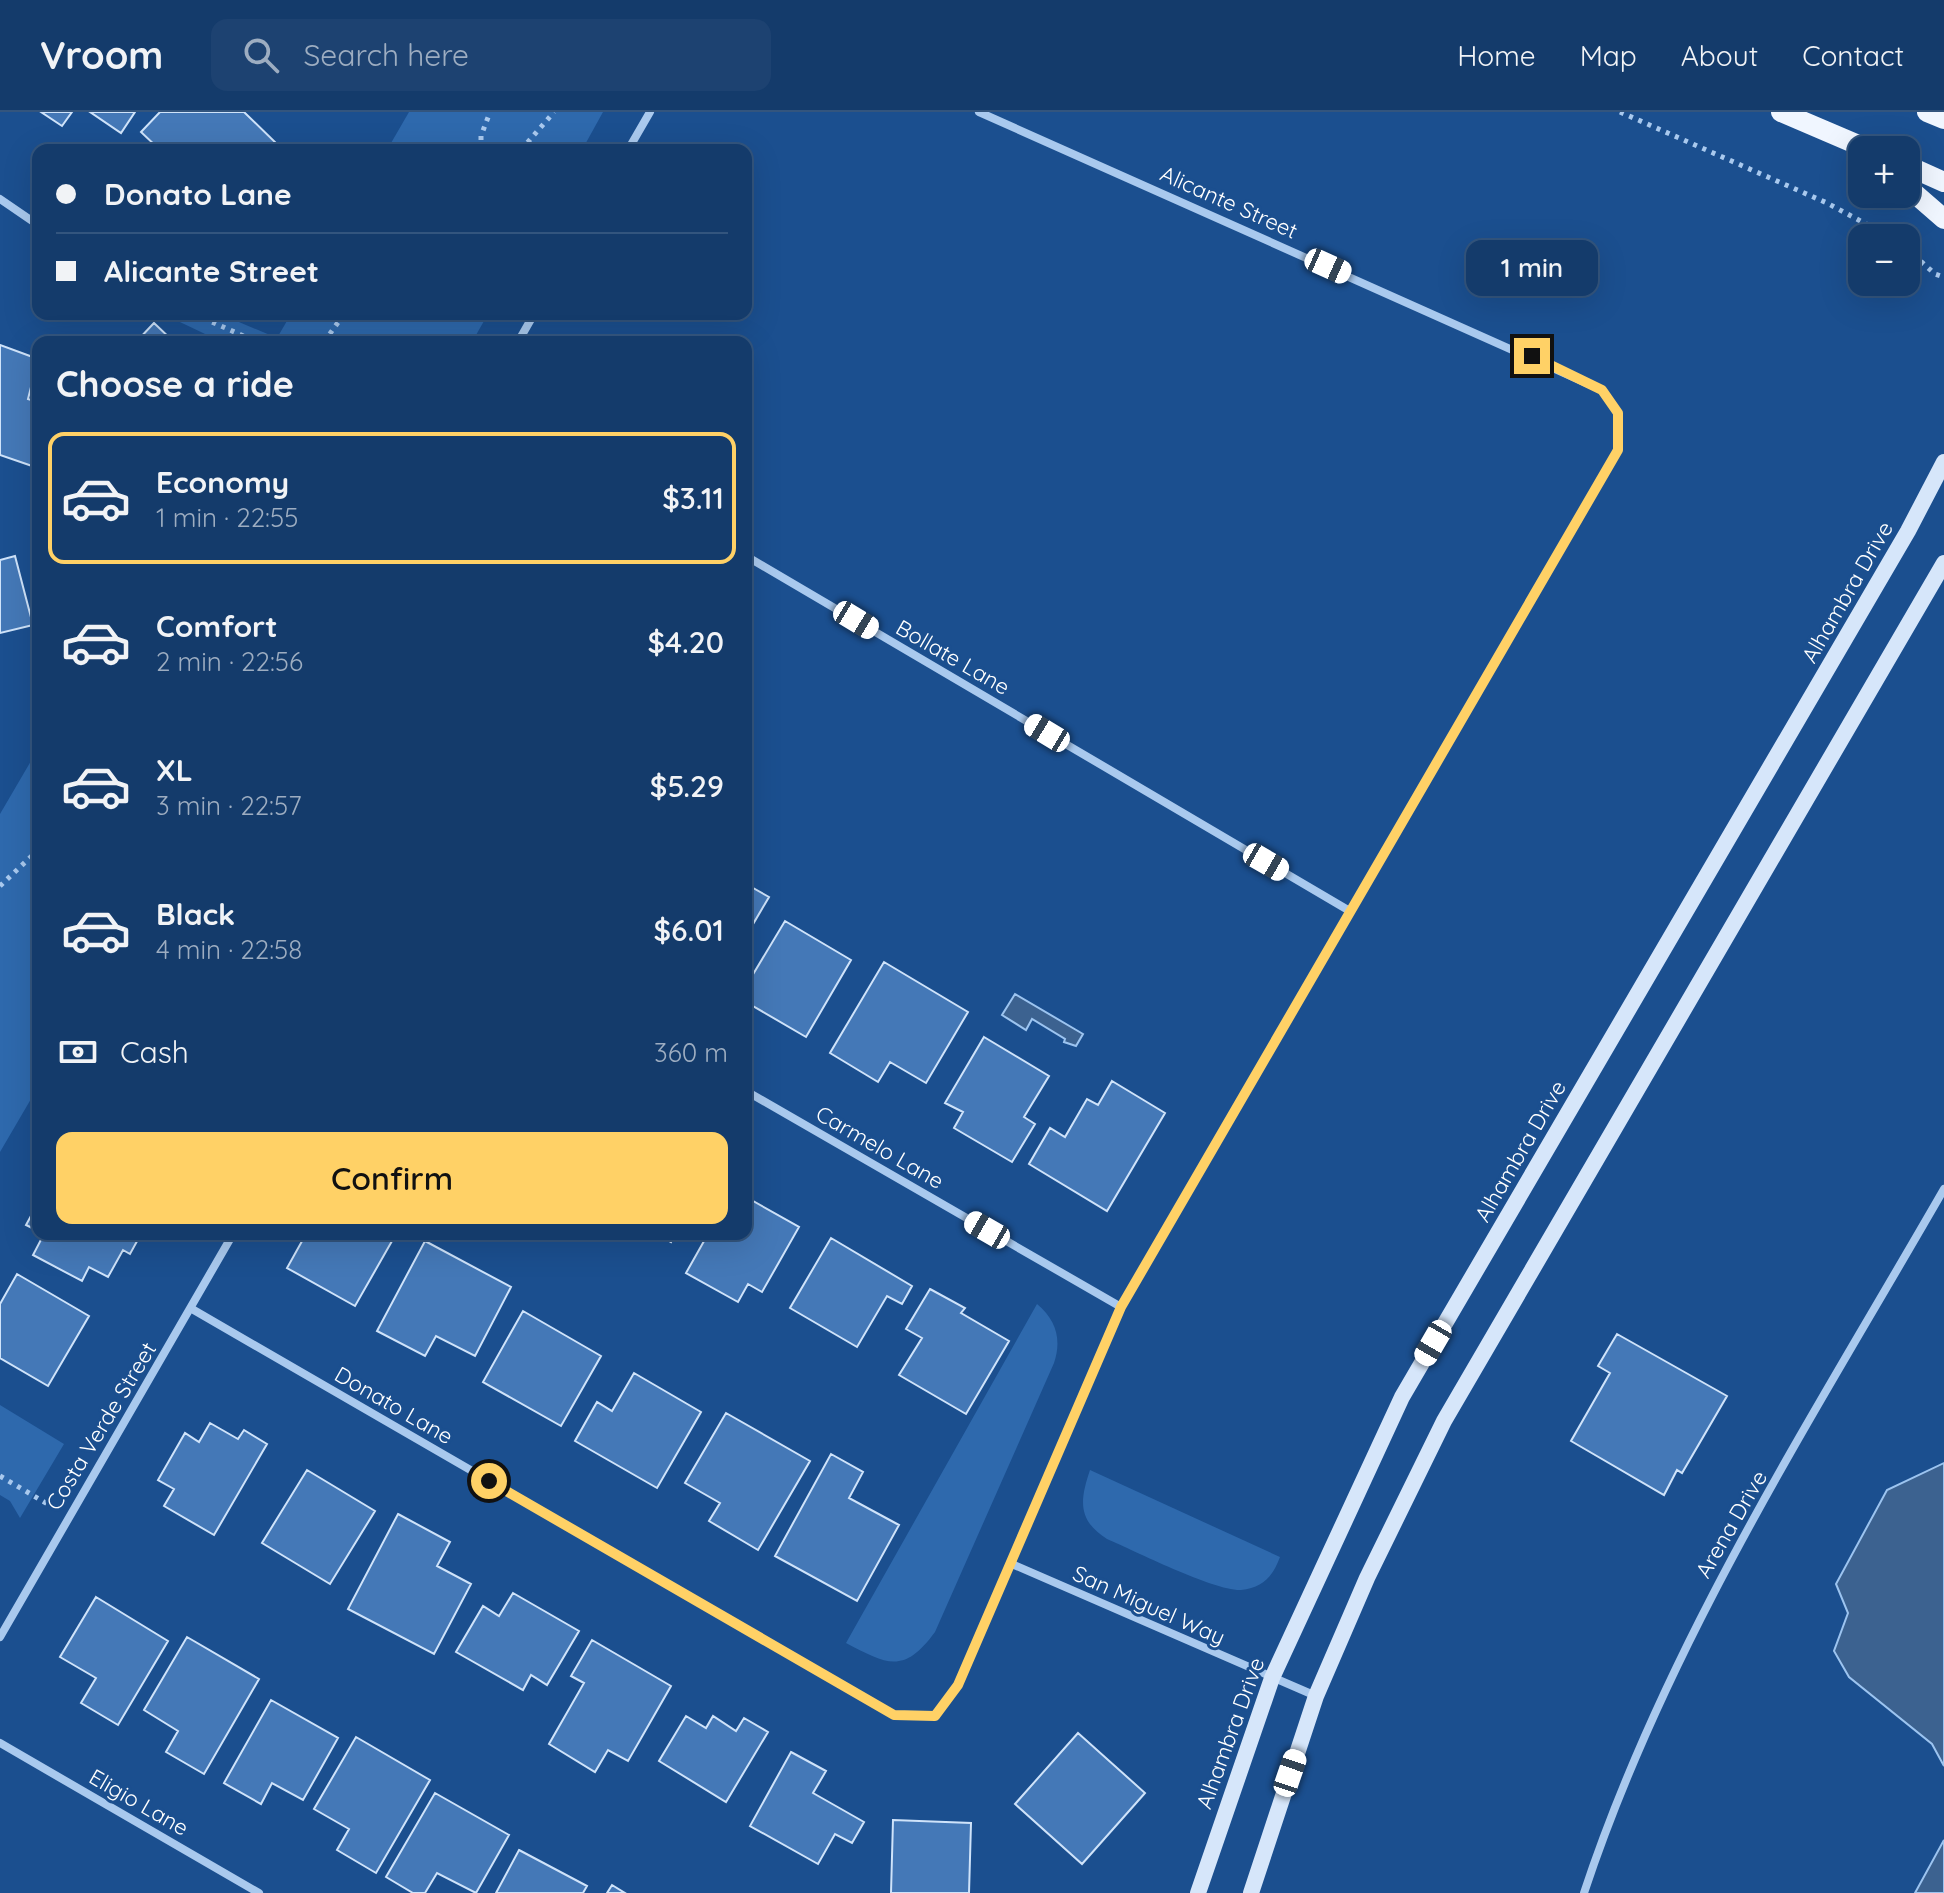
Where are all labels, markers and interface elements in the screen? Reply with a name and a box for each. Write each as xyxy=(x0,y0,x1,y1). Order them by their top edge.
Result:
search box xyxy=(211,19,771,91)
text: Vroom xyxy=(40,31,163,79)
icon: search xyxy=(239,33,283,77)
text: Search here xyxy=(303,36,469,74)
text: Home xyxy=(1457,38,1536,73)
text: Map xyxy=(1580,38,1637,73)
text: About xyxy=(1681,38,1758,73)
text: Contact xyxy=(1802,38,1904,73)
map controls xyxy=(1848,136,1920,296)
button: + xyxy=(1848,136,1920,208)
street label: Alicante Street xyxy=(1156,159,1302,245)
text: Donato Lane xyxy=(104,175,292,213)
button: − xyxy=(1848,224,1920,296)
callout: 1 min xyxy=(1466,240,1598,296)
car xyxy=(1301,245,1355,287)
text: 1 min xyxy=(1501,251,1563,284)
text: Alicante Street xyxy=(104,252,319,290)
route end xyxy=(1514,338,1550,374)
text: Choose a ride xyxy=(56,361,294,406)
icon: car xyxy=(60,462,132,534)
text: Economy xyxy=(156,463,289,501)
text: $3.11 xyxy=(662,479,724,517)
text: 1 min · 22:55 xyxy=(156,501,298,534)
street label: Alhambra Drive xyxy=(1795,516,1899,668)
car xyxy=(829,597,883,643)
icon: car xyxy=(60,606,132,678)
text: Comfort xyxy=(156,607,277,645)
street label: Bollate Lane xyxy=(891,613,1015,701)
text: $4.20 xyxy=(647,623,724,661)
text: 2 min · 22:56 xyxy=(156,645,303,678)
car xyxy=(1020,710,1074,756)
icon: car xyxy=(60,750,132,822)
text: XL xyxy=(156,751,193,789)
text: $5.29 xyxy=(650,767,724,805)
text: 3 min · 22:57 xyxy=(156,789,301,822)
car xyxy=(1239,840,1293,884)
icon: car xyxy=(60,894,132,966)
text: Black xyxy=(156,895,235,933)
text: $6.01 xyxy=(654,911,724,949)
text: 4 min · 22:58 xyxy=(156,933,302,966)
icon: cash xyxy=(56,1030,100,1074)
text: Cash xyxy=(120,1033,189,1071)
text: 360 m xyxy=(654,1036,728,1069)
street label: Alhambra Drive xyxy=(1468,1075,1572,1227)
street label: Carmelo Lane xyxy=(811,1099,949,1195)
button: Confirm xyxy=(56,1132,728,1224)
car xyxy=(960,1208,1014,1252)
car xyxy=(1411,1316,1455,1370)
street label: Costa Verde Street xyxy=(40,1337,162,1515)
street label: Donato Lane xyxy=(330,1360,458,1450)
route start xyxy=(471,1463,507,1499)
street label: Arena Drive xyxy=(1689,1465,1773,1583)
street label: San Miguel Way xyxy=(1068,1559,1230,1651)
street label: Alhambra Drive xyxy=(1190,1653,1270,1813)
car xyxy=(1271,1746,1309,1800)
street label: Eligio Lane xyxy=(84,1762,194,1842)

